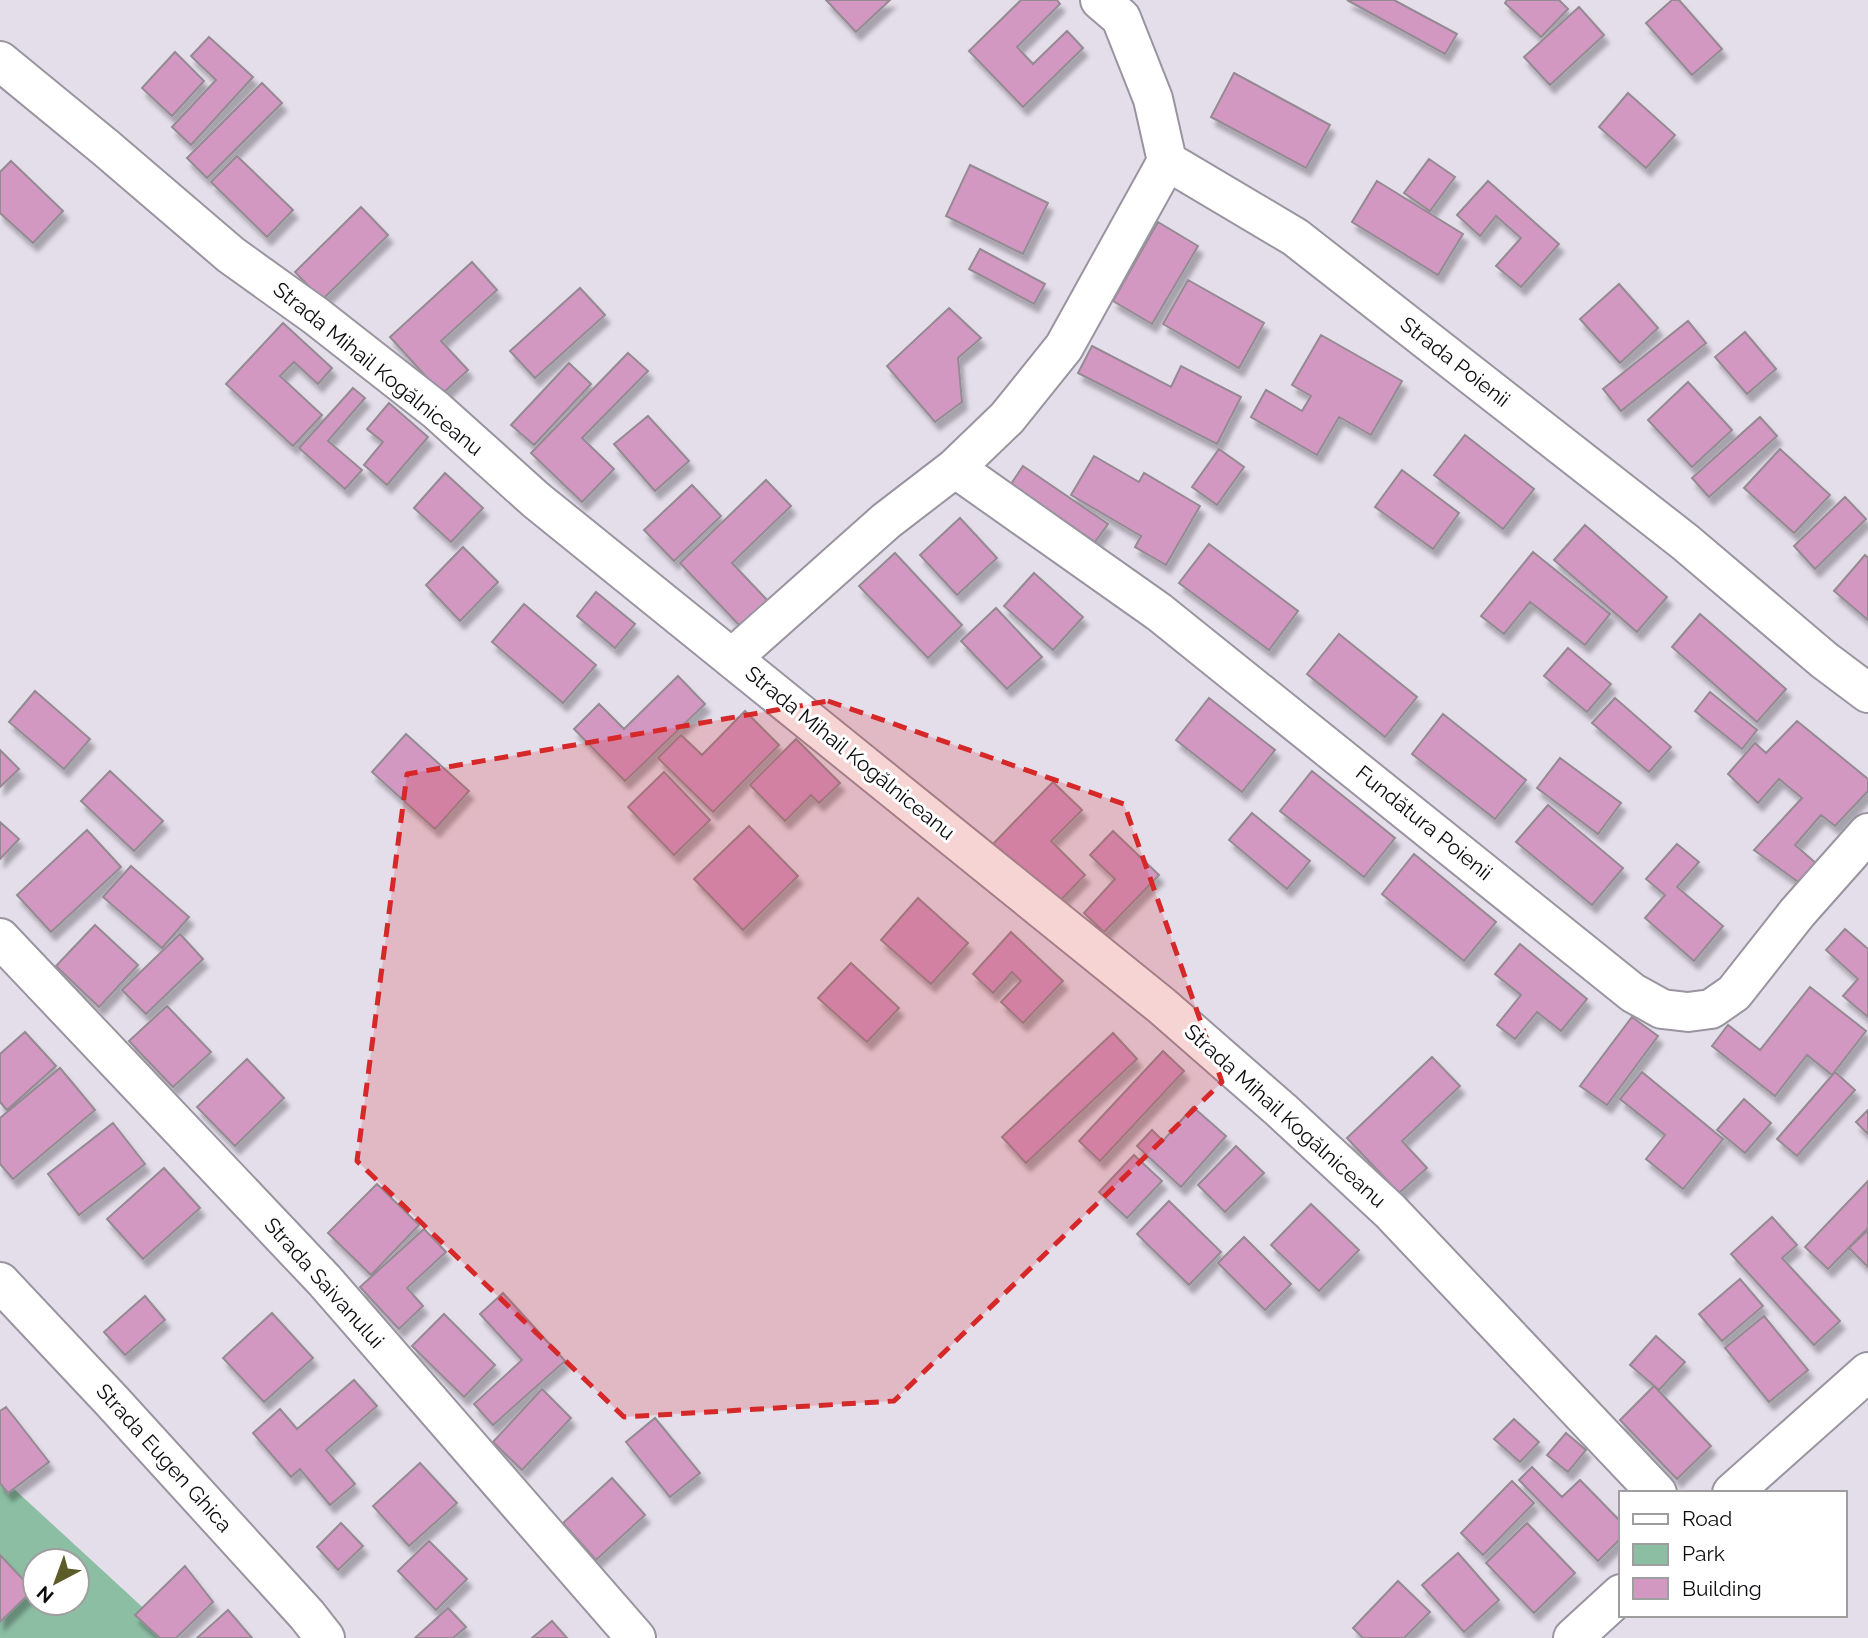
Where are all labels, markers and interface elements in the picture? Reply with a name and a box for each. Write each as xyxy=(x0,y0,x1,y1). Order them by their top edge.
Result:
street label: Strada Mihail Kogălniceanu xyxy=(269,276,488,461)
street label: Strada Poienii xyxy=(1396,311,1515,412)
street label: Strada Mihail Kogălniceanu xyxy=(741,660,960,845)
street label: Fundătura Poienii xyxy=(1351,760,1498,885)
street label: Strada Mihail Kogălniceanu xyxy=(1180,1019,1391,1213)
street label: Strada Saivanului xyxy=(259,1212,389,1353)
street label: Strada Eugen Ghica xyxy=(91,1378,238,1537)
legend xyxy=(1619,1491,1847,1617)
text: Road xyxy=(1682,1506,1732,1531)
text: Park xyxy=(1682,1541,1725,1566)
north arrow xyxy=(21,1547,91,1617)
text: Building xyxy=(1682,1576,1762,1601)
text: N xyxy=(32,1582,58,1608)

